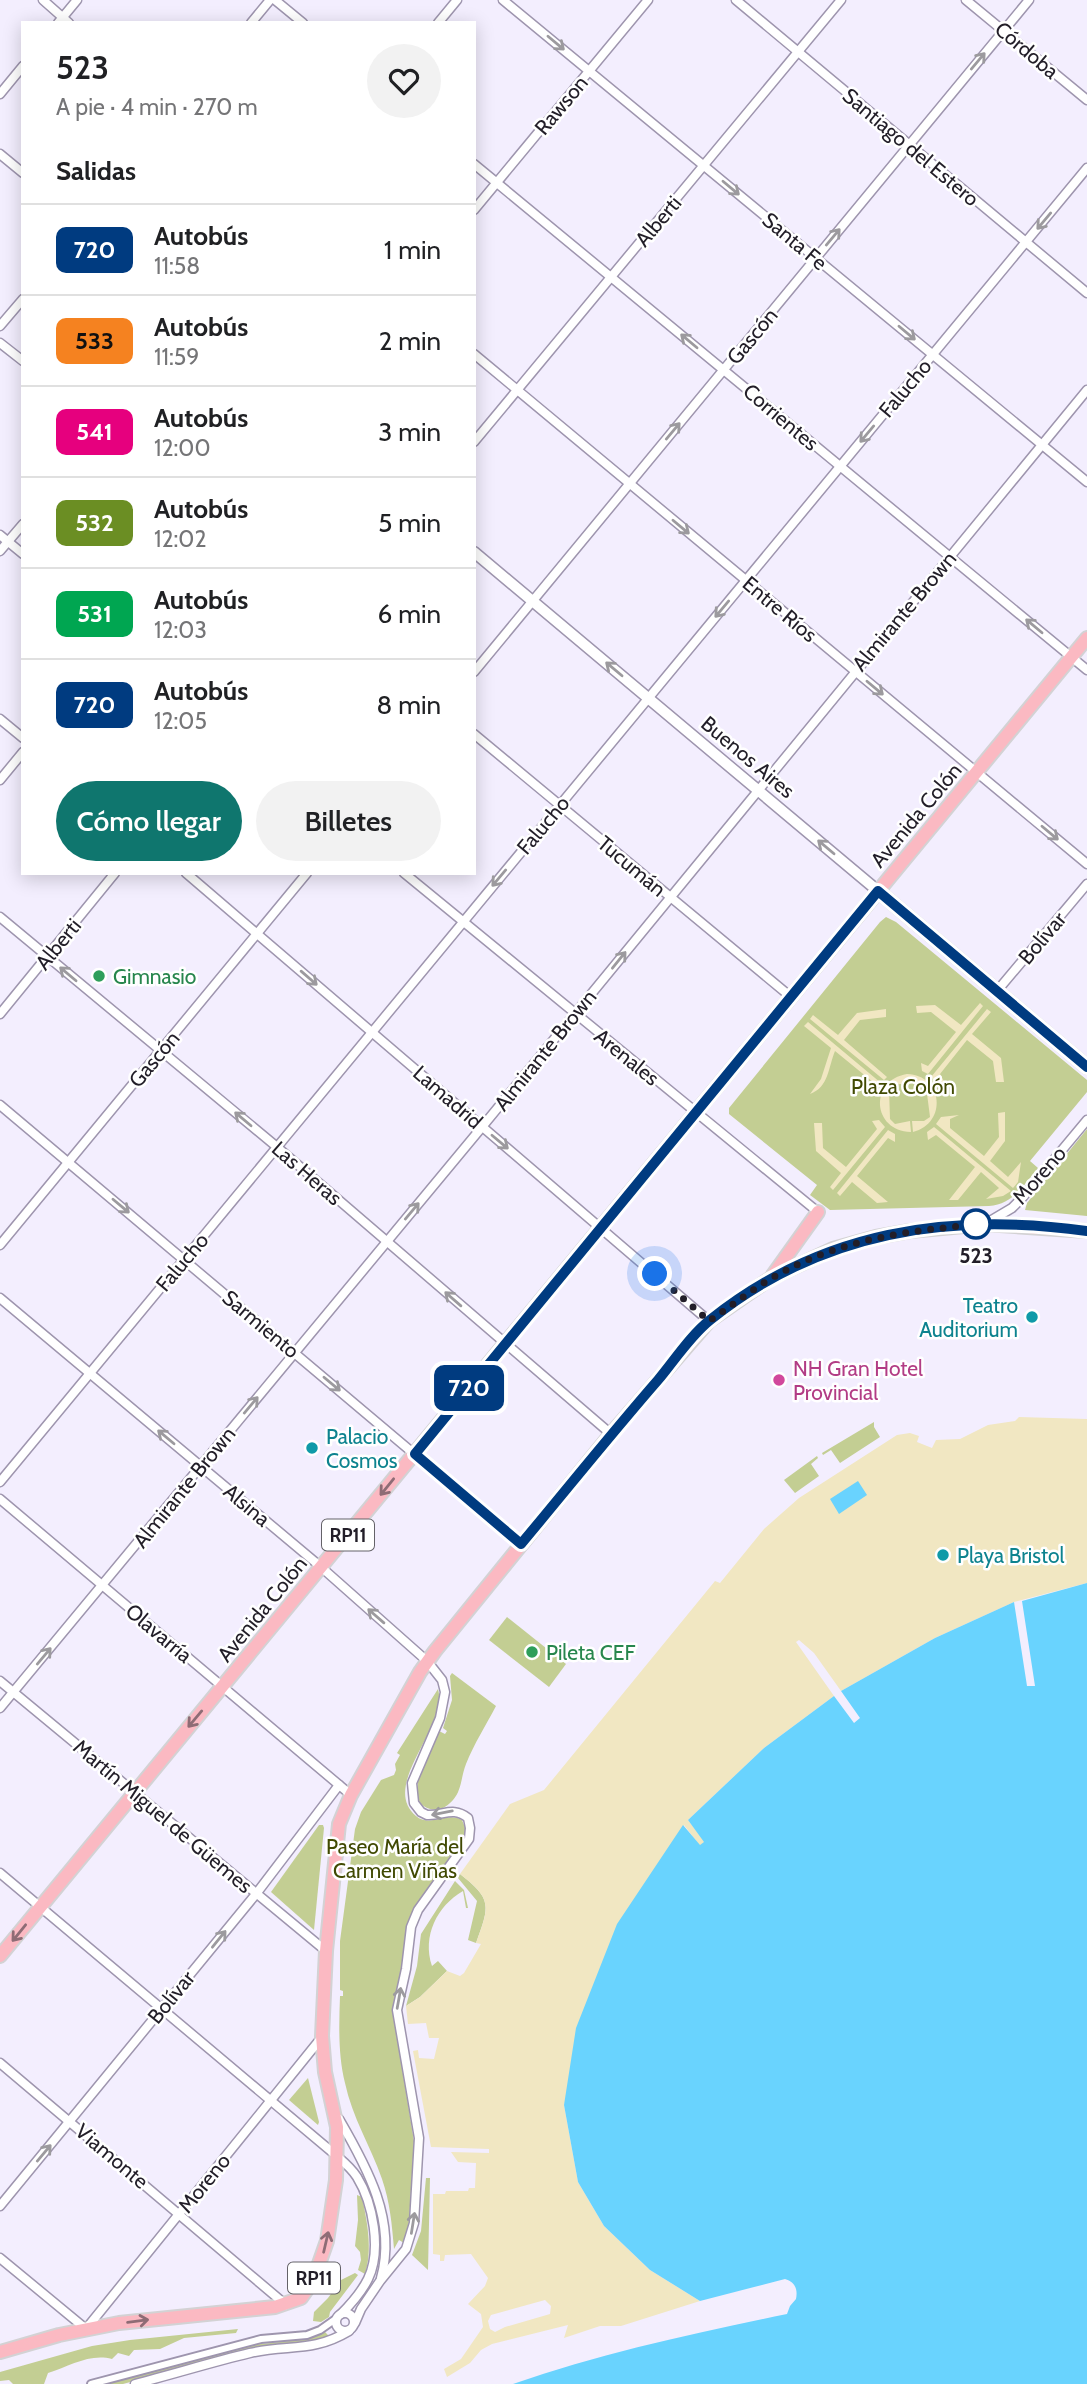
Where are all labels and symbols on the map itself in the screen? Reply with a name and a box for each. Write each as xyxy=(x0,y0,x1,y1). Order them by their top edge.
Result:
street label: Córdoba xyxy=(990,16,1064,84)
one-way arrow xyxy=(546,36,564,51)
one-way arrow xyxy=(971,53,986,71)
street label: Rawson xyxy=(529,70,593,140)
street label: Santiago del Estero xyxy=(838,83,984,211)
one-way arrow xyxy=(722,181,740,196)
street label: Alberti xyxy=(630,191,686,251)
street label: Santa Fe xyxy=(758,207,833,275)
one-way arrow xyxy=(1036,211,1051,229)
one-way arrow xyxy=(826,228,841,246)
street label: Gascón xyxy=(721,303,783,369)
one-way arrow xyxy=(897,325,915,341)
one-way arrow xyxy=(681,333,699,349)
street label: Falucho xyxy=(873,354,937,422)
street label: Corrientes xyxy=(738,378,824,456)
one-way arrow xyxy=(665,422,680,440)
one-way arrow xyxy=(859,424,875,442)
one-way arrow xyxy=(672,518,690,534)
street label: Almirante Brown xyxy=(847,546,961,676)
street label: Entre Ríos xyxy=(738,571,822,647)
one-way arrow xyxy=(714,600,730,618)
one-way arrow xyxy=(1026,619,1044,634)
one-way arrow xyxy=(605,662,623,678)
one-way arrow xyxy=(865,680,883,696)
street label: Buenos Aires xyxy=(696,711,800,803)
street label: Avenida Colón xyxy=(865,758,967,872)
street label: Falucho xyxy=(511,791,575,859)
one-way arrow xyxy=(1040,825,1058,841)
street label: Tucumán xyxy=(593,830,671,902)
one-way arrow xyxy=(817,840,835,855)
one-way arrow xyxy=(491,869,506,887)
street label: Bolívar xyxy=(1013,907,1071,969)
street label: Alberti xyxy=(30,913,86,975)
one-way arrow xyxy=(611,951,626,969)
place label: Gimnasio xyxy=(113,964,196,989)
one-way arrow xyxy=(59,967,77,983)
marker: Gimnasio xyxy=(91,968,107,984)
one-way arrow xyxy=(300,970,318,986)
street label: Almirante Brown xyxy=(489,984,601,1116)
street label: Arenales xyxy=(590,1023,665,1091)
street label: Gascón xyxy=(123,1026,185,1092)
street label: Lamadrid xyxy=(408,1060,488,1134)
park label: Plaza Colón xyxy=(851,1074,955,1099)
one-way arrow xyxy=(235,1112,253,1127)
one-way arrow xyxy=(491,1134,509,1150)
street label: Las Heras xyxy=(267,1136,347,1210)
street label: Moreno xyxy=(1007,1141,1071,1209)
one-way arrow xyxy=(112,1197,130,1213)
one-way arrow xyxy=(404,1203,420,1221)
marker: 523 xyxy=(961,1209,991,1239)
street label: Falucho xyxy=(150,1228,214,1296)
place label: 523 xyxy=(959,1243,993,1268)
your location xyxy=(637,1256,672,1291)
street label: Sarmiento xyxy=(217,1285,305,1363)
one-way arrow xyxy=(445,1291,463,1307)
place label: Teatro Auditorium xyxy=(919,1293,1018,1342)
marker: Teatro Auditorium xyxy=(1024,1309,1040,1325)
place label: NH Gran Hotel Provincial xyxy=(793,1356,923,1405)
line badge: 720 xyxy=(429,1365,509,1411)
marker: NH Gran Hotel Provincial xyxy=(771,1372,787,1388)
one-way arrow xyxy=(323,1376,341,1392)
one-way arrow xyxy=(243,1397,259,1415)
street label: Almirante Brown xyxy=(128,1421,240,1553)
place label: Palacio Cosmos xyxy=(326,1424,398,1473)
one-way arrow xyxy=(157,1429,175,1445)
marker: Palacio Cosmos xyxy=(304,1440,320,1456)
street label: Alsina xyxy=(219,1478,275,1532)
one-way arrow xyxy=(379,1478,395,1496)
road number: RP11 xyxy=(322,1520,374,1550)
place label: Playa Bristol xyxy=(957,1543,1065,1568)
marker: Playa Bristol xyxy=(935,1547,951,1563)
street label: Avenida Colón xyxy=(212,1551,312,1667)
street label: Olavarría xyxy=(121,1598,197,1668)
one-way arrow xyxy=(368,1608,386,1624)
place label: Pileta CEF xyxy=(546,1640,635,1665)
marker: Pileta CEF xyxy=(524,1644,540,1660)
one-way arrow xyxy=(36,1648,52,1666)
one-way arrow xyxy=(188,1710,203,1728)
street label: Martín Miguel de Güemes xyxy=(69,1734,258,1898)
one-way arrow xyxy=(431,1807,454,1821)
park label: Paseo María del Carmen Viñas xyxy=(326,1834,464,1883)
one-way arrow xyxy=(12,1923,27,1941)
one-way arrow xyxy=(211,1931,227,1949)
street label: Bolívar xyxy=(142,1965,200,2028)
one-way arrow xyxy=(393,1987,406,2010)
street label: Viamonte xyxy=(70,2118,154,2194)
one-way arrow xyxy=(36,2145,51,2163)
street label: Moreno xyxy=(173,2148,235,2218)
one-way arrow xyxy=(407,2212,420,2235)
one-way arrow xyxy=(320,2231,333,2254)
road number: RP11 xyxy=(288,2262,340,2294)
one-way arrow xyxy=(126,2314,149,2327)

